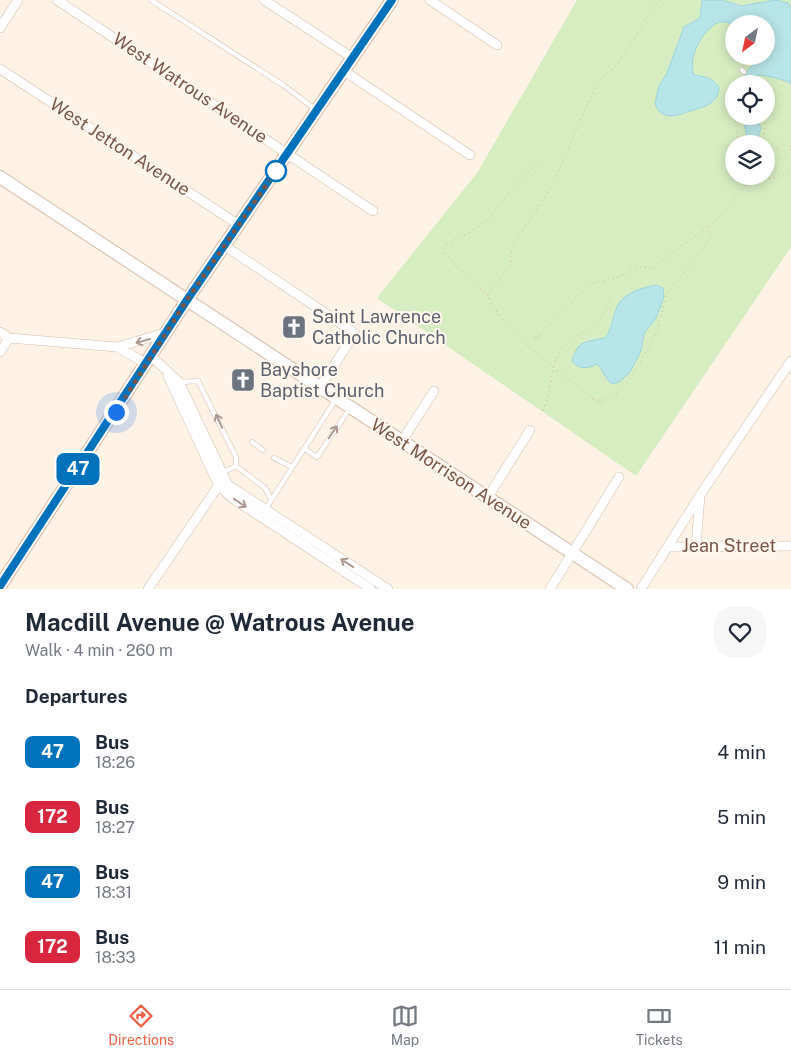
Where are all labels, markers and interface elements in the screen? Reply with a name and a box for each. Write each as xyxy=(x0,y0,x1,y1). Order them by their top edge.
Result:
north arrow xyxy=(725,15,775,65)
map controls xyxy=(725,15,775,185)
street label: West Watrous Avenue xyxy=(109,28,272,147)
button: locate xyxy=(725,75,775,125)
street label: West Jetton Avenue xyxy=(46,93,194,200)
button: layers xyxy=(725,135,775,185)
unlabelled marker xyxy=(265,160,287,182)
place label: Saint Lawrence Catholic Church xyxy=(312,306,446,348)
church icon: Saint Lawrence Catholic Church xyxy=(281,314,307,340)
one-way arrow xyxy=(135,336,151,346)
place label: Bayshore Baptist Church xyxy=(260,359,384,401)
church icon: Bayshore Baptist Church xyxy=(230,367,256,393)
your location xyxy=(104,400,129,425)
one-way arrow xyxy=(213,414,223,429)
street label: West Morrison Avenue xyxy=(367,414,535,533)
one-way arrow xyxy=(328,425,339,439)
line badge: 47 xyxy=(56,453,100,485)
text: 47 xyxy=(66,458,90,479)
one-way arrow xyxy=(233,498,247,508)
street label: Jean Street xyxy=(682,535,776,556)
one-way arrow xyxy=(340,557,354,567)
button: heart xyxy=(714,606,766,658)
text: Macdill Avenue @ Watrous Avenue xyxy=(25,608,415,636)
text: Walk · 4 min · 260 m xyxy=(25,641,173,660)
text: Departures xyxy=(25,685,128,707)
text: Bus xyxy=(95,731,129,753)
text: 47 xyxy=(41,741,64,762)
text: 4 min xyxy=(717,741,766,763)
text: 18:26 xyxy=(95,753,135,772)
text: Bus xyxy=(95,796,129,818)
text: 172 xyxy=(37,806,68,827)
text: 5 min xyxy=(717,806,766,828)
text: 18:27 xyxy=(95,818,135,837)
text: Bus xyxy=(95,861,129,883)
text: 47 xyxy=(41,871,64,892)
text: 9 min xyxy=(717,871,766,893)
text: 18:31 xyxy=(95,883,132,902)
text: Bus xyxy=(95,926,129,948)
text: 172 xyxy=(37,936,68,957)
text: 11 min xyxy=(714,936,766,958)
text: 18:33 xyxy=(95,948,136,967)
tab: Directions xyxy=(108,1002,174,1048)
tab: Map xyxy=(391,1002,419,1048)
tab: Tickets xyxy=(636,1002,683,1048)

